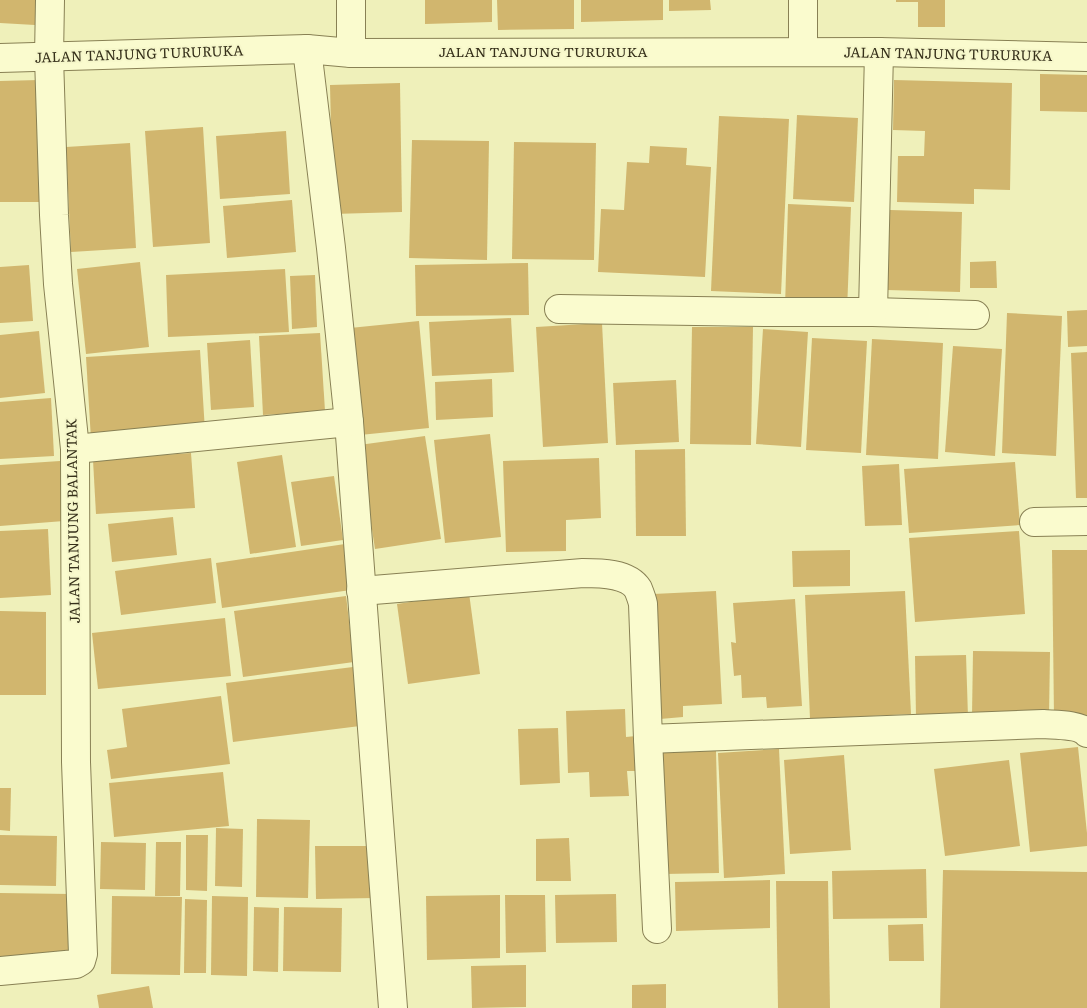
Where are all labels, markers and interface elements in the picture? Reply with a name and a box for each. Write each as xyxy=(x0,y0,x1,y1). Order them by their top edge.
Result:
street label: JALAN TANJUNG TURURUKA xyxy=(34,39,244,67)
street label: JALAN TANJUNG TURURUKA xyxy=(439,41,648,61)
street label: JALAN TANJUNG TURURUKA xyxy=(843,41,1053,65)
street label: JALAN TANJUNG BALANTAK xyxy=(60,418,84,624)

